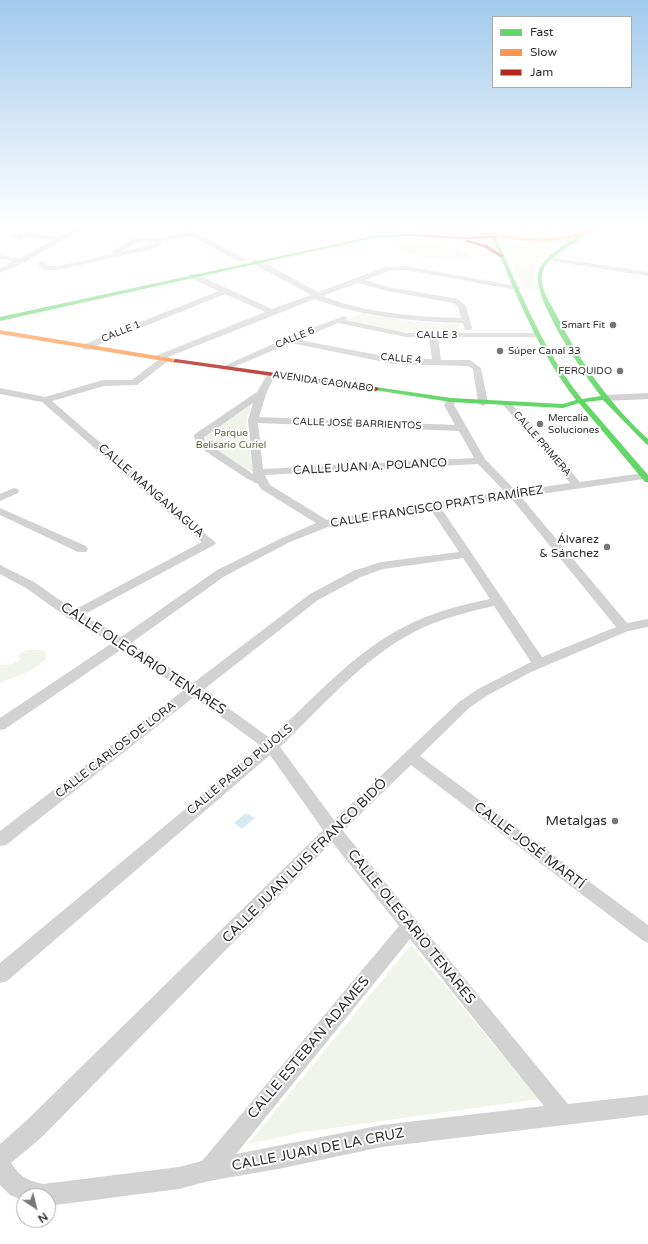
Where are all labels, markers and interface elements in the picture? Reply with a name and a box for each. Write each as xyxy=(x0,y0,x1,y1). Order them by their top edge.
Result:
legend xyxy=(492,16,632,88)
text: Fast xyxy=(530,25,553,39)
text: Slow xyxy=(530,45,557,59)
text: Jam xyxy=(530,65,553,79)
street label: CALLE 1 xyxy=(100,319,142,345)
place label: Smart Fit xyxy=(562,319,605,331)
marker: Smart Fit xyxy=(608,320,618,330)
street label: CALLE 6 xyxy=(274,325,316,351)
street label: CALLE 3 xyxy=(416,329,458,341)
place label: Súper Canal 33 xyxy=(508,345,580,357)
marker: Súper Canal 33 xyxy=(495,346,505,356)
street label: CALLE 4 xyxy=(380,351,422,367)
place label: FERQUIDO xyxy=(558,365,612,377)
marker: FERQUIDO xyxy=(615,366,625,376)
street label: AVENIDA CAONABO xyxy=(272,369,374,395)
street label: CALLE PRIMERA xyxy=(511,409,573,479)
place label: Mercalia Soluciones xyxy=(548,412,599,436)
street label: CALLE JOSÉ BARRIENTOS xyxy=(292,416,422,432)
marker: Mercalia Soluciones xyxy=(535,419,545,429)
park label: Parque Belisario Curiel xyxy=(196,427,266,450)
street label: CALLE MANGANAGUA xyxy=(95,441,207,541)
street label: CALLE JUAN A. POLANCO xyxy=(293,456,447,478)
street label: CALLE FRANCISCO PRATS RAMÍREZ xyxy=(329,483,545,531)
place label: Álvarez & Sánchez xyxy=(539,533,599,561)
marker: Álvarez & Sánchez xyxy=(602,542,612,552)
street label: CALLE OLEGARIO TENARES xyxy=(57,599,229,719)
street label: CALLE CARLOS DE LORA xyxy=(53,699,179,801)
street label: CALLE PABLO PUJOLS xyxy=(184,722,296,818)
street label: CALLE JUAN LUIS FRANCO BIDÓ xyxy=(219,775,391,947)
street label: CALLE JOSÉ MARTÍ xyxy=(470,799,588,893)
place label: Metalgas xyxy=(546,813,607,829)
marker: Metalgas xyxy=(610,816,620,826)
street label: CALLE OLEGARIO TENARES xyxy=(343,846,479,1008)
street label: CALLE ESTEBAN ADAMES xyxy=(244,973,374,1123)
street label: CALLE JUAN DE LA CRUZ xyxy=(230,1125,406,1175)
north arrow xyxy=(16,1188,56,1228)
text: N xyxy=(35,1210,50,1225)

